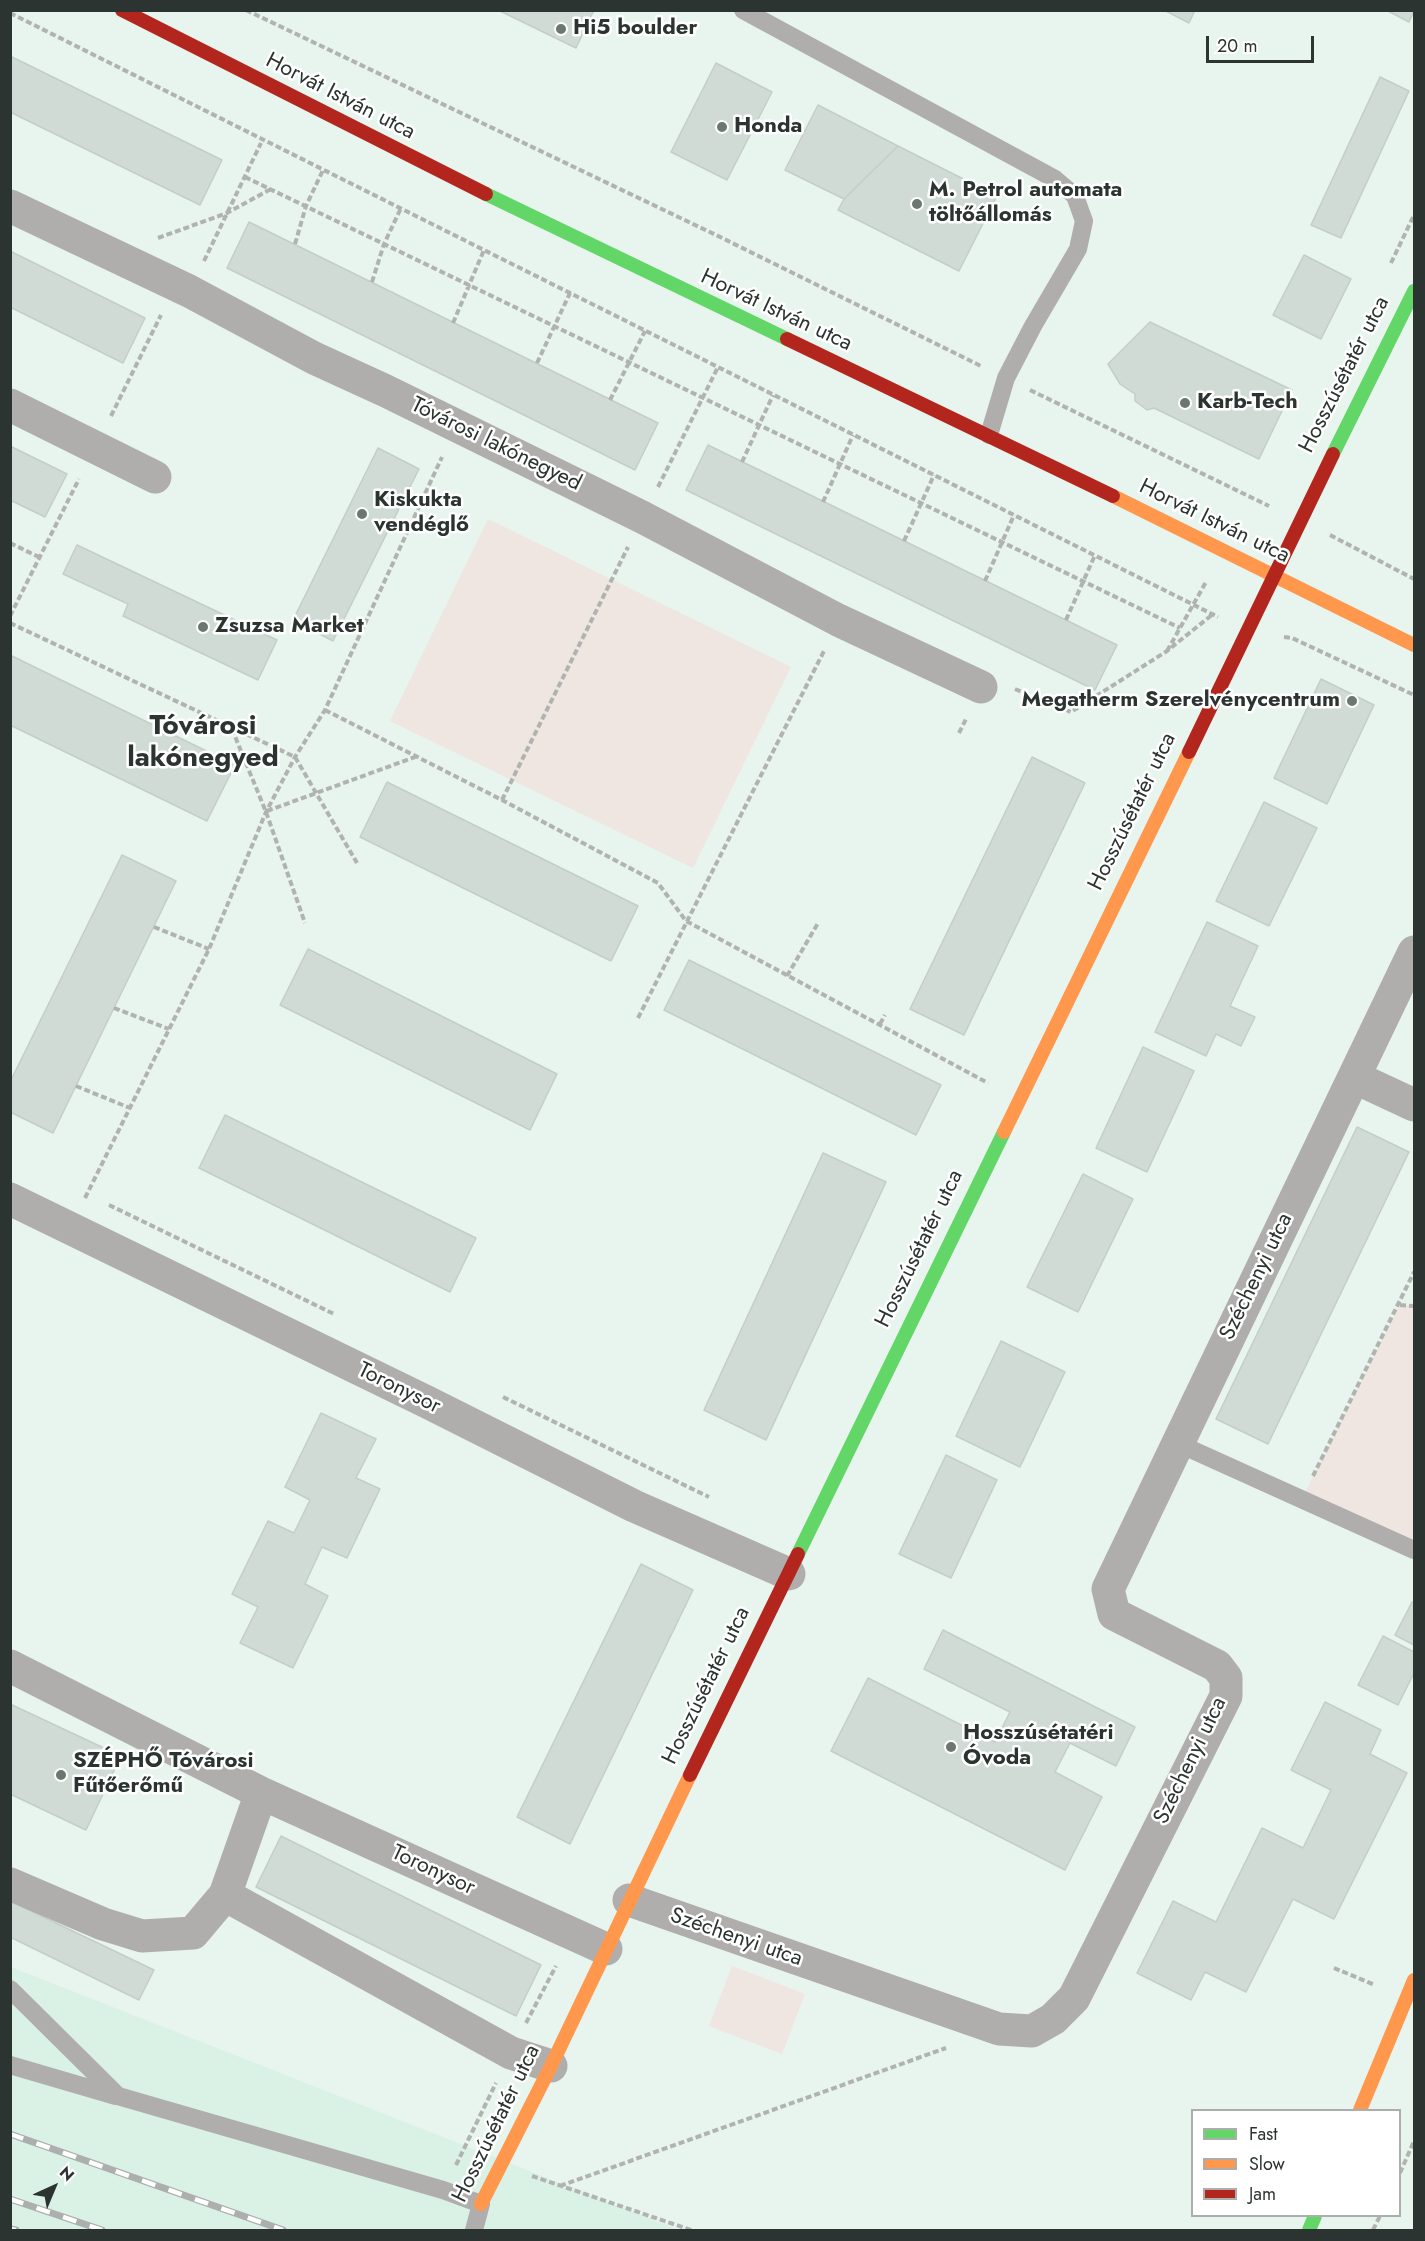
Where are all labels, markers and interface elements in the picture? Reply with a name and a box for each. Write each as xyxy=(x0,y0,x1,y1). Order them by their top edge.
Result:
place label: Hi5 boulder xyxy=(573,16,698,42)
marker: Hi5 boulder xyxy=(554,22,568,36)
scale bar xyxy=(1209,24,1317,62)
text: 20 m xyxy=(1217,33,1257,59)
street label: Horvát István utca xyxy=(261,48,419,146)
place label: Honda xyxy=(734,114,802,140)
marker: Honda xyxy=(715,120,729,134)
place label: M. Petrol automata töltőállomás xyxy=(929,178,1122,230)
marker: M. Petrol automata töltőállomás xyxy=(910,197,924,211)
street label: Horvát István utca xyxy=(696,264,856,358)
street label: Hosszúsétatér utca xyxy=(1294,292,1396,458)
place label: Karb-Tech xyxy=(1197,390,1298,416)
street label: Tóvárosi lakónegyed xyxy=(407,392,585,498)
marker: Karb-Tech xyxy=(1178,396,1192,410)
street label: Horvát István utca xyxy=(1134,474,1294,570)
place label: Kiskukta vendéglő xyxy=(374,488,469,540)
marker: Kiskukta vendéglő xyxy=(355,507,369,521)
place label: Zsuzsa Market xyxy=(215,614,364,640)
marker: Zsuzsa Market xyxy=(196,620,210,634)
place label: Megatherm Szerelvénycentrum xyxy=(1022,688,1340,714)
marker: Megatherm Szerelvénycentrum xyxy=(1345,694,1359,708)
district label: Tóvárosi lakónegyed xyxy=(127,710,279,776)
street label: Hosszúsétatér utca xyxy=(1083,729,1183,895)
street label: Hosszúsétatér utca xyxy=(870,1166,970,1332)
street label: Széchenyi utca xyxy=(1215,1209,1299,1345)
street label: Toronysor xyxy=(353,1358,445,1420)
street label: Hosszúsétatér utca xyxy=(657,1603,757,1769)
street label: Széchenyi utca xyxy=(1149,1693,1233,1829)
place label: Hosszúsétatéri Óvoda xyxy=(963,1721,1114,1772)
marker: Hosszúsétatéri Óvoda xyxy=(944,1740,958,1754)
place label: SZÉPHŐ Tóvárosi Fűtőerőmű xyxy=(73,1749,253,1801)
marker: SZÉPHŐ Tóvárosi Fűtőerőmű xyxy=(54,1768,68,1782)
street label: Toronysor xyxy=(387,1840,479,1902)
street label: Széchenyi utca xyxy=(666,1903,806,1973)
street label: Hosszúsétatér utca xyxy=(447,2041,547,2207)
legend xyxy=(1191,2109,1401,2217)
text: Fast xyxy=(1249,2121,1278,2147)
text: Slow xyxy=(1249,2151,1285,2177)
north arrow xyxy=(24,2157,84,2217)
text: N xyxy=(54,2161,79,2186)
text: Jam xyxy=(1249,2181,1276,2207)

